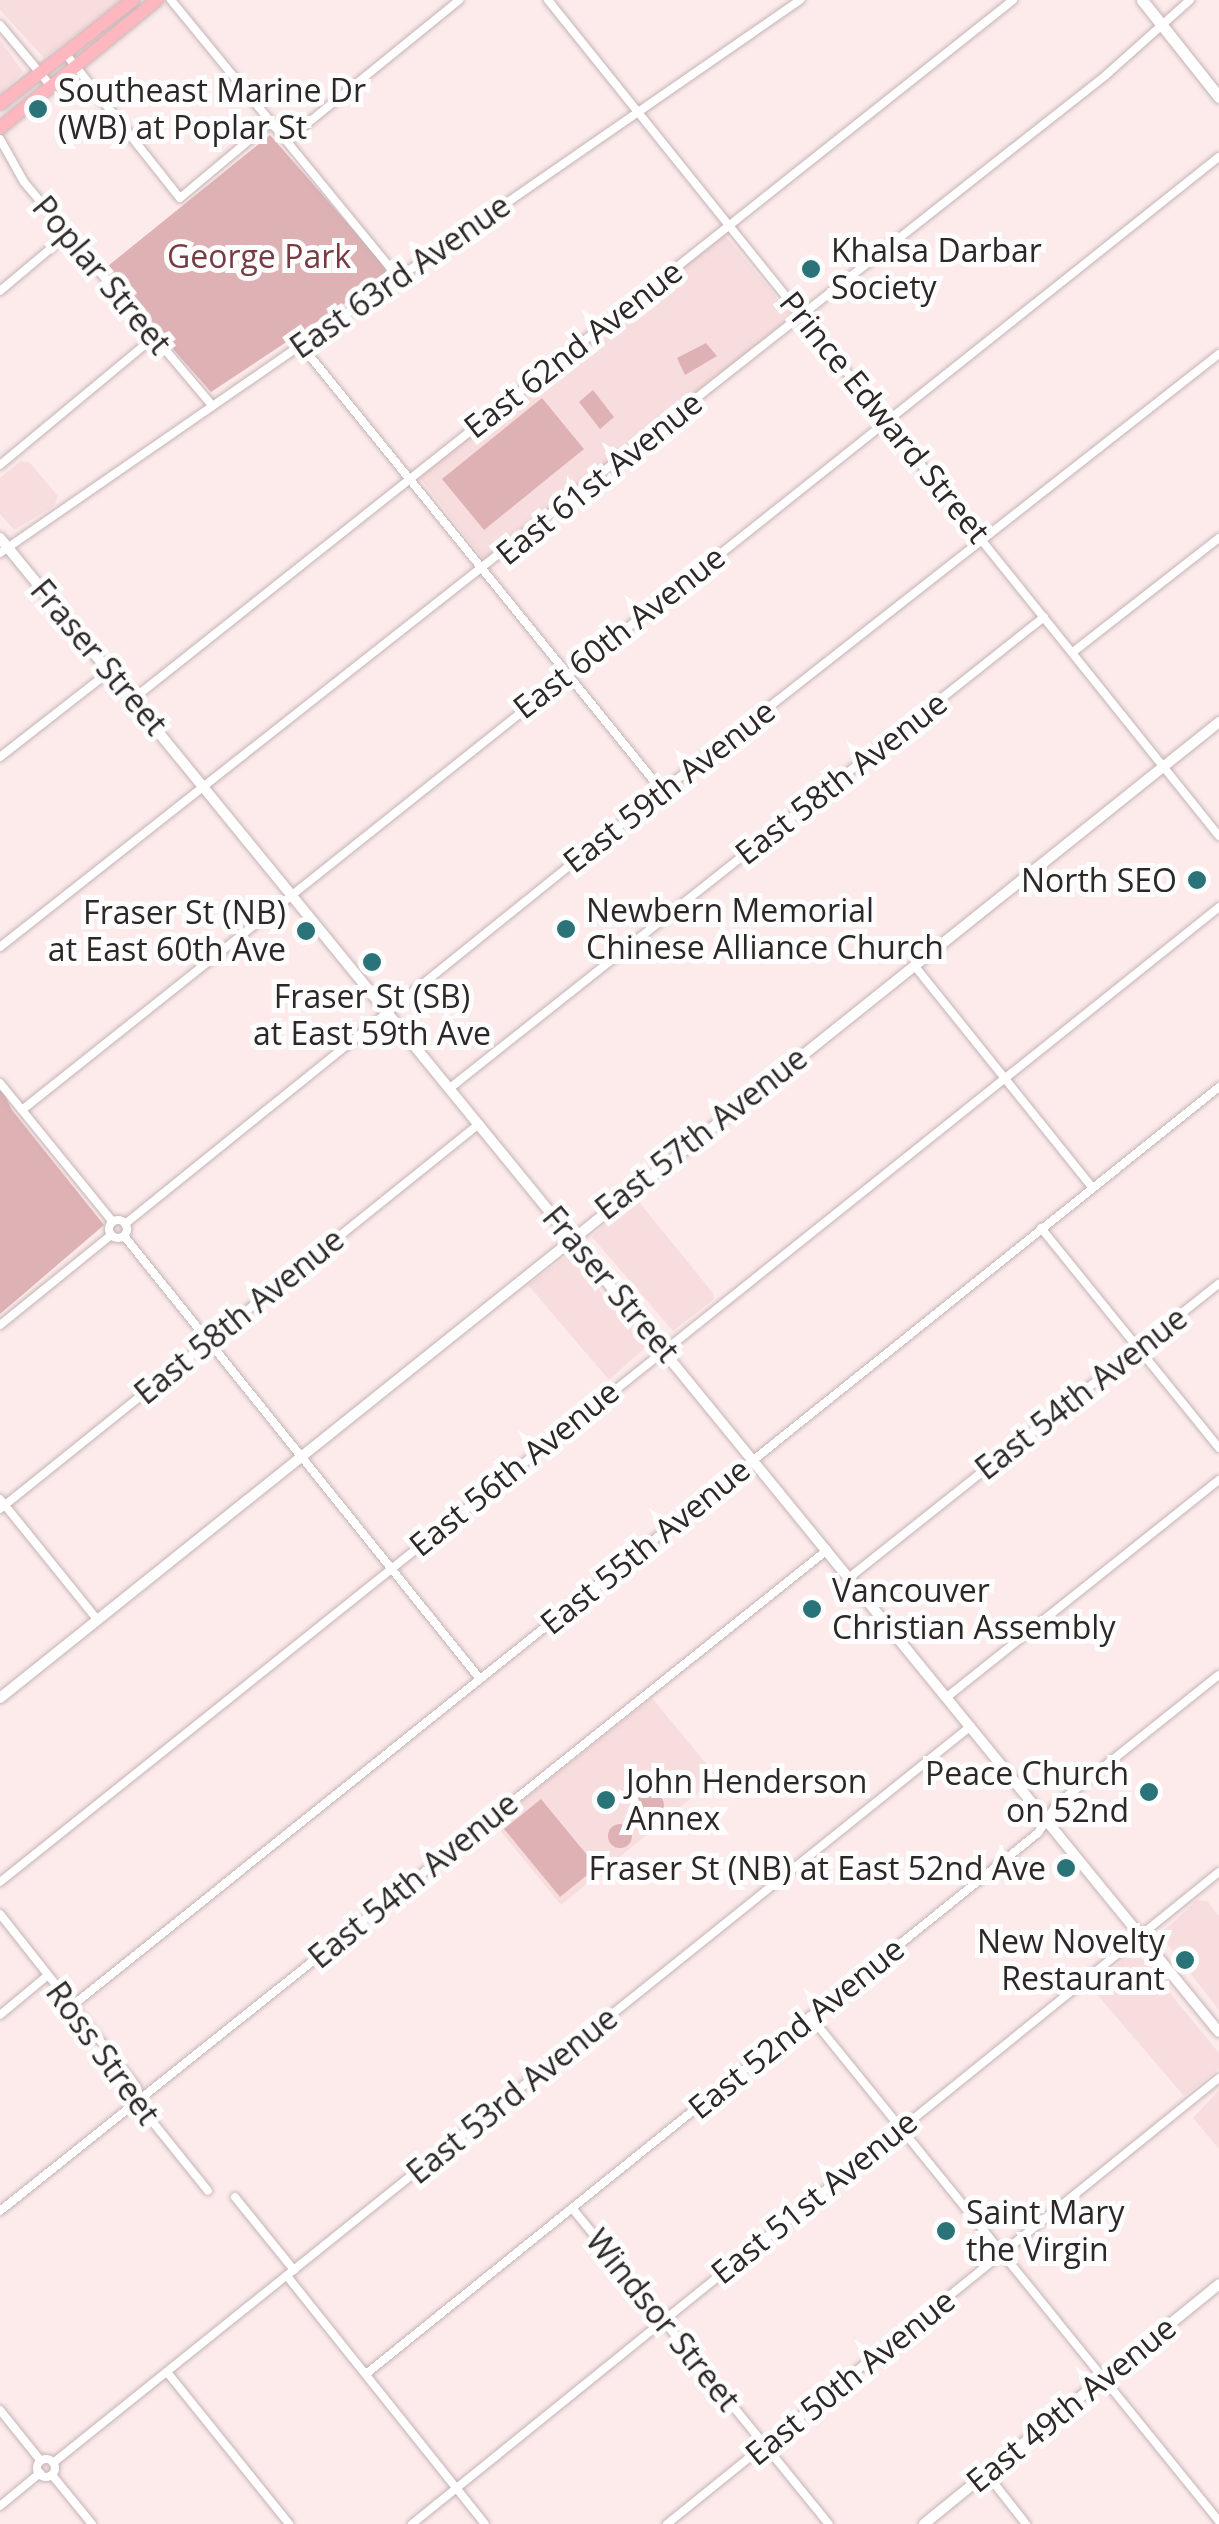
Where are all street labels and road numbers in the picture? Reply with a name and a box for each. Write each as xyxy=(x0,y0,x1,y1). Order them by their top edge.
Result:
street label: East 63rd Avenue xyxy=(283,186,517,366)
street label: Poplar Street xyxy=(25,188,179,362)
street label: East 62nd Avenue xyxy=(456,252,690,446)
street label: Prince Edward Street xyxy=(772,284,998,550)
street label: East 61st Avenue xyxy=(488,383,710,573)
street label: East 60th Avenue xyxy=(506,537,732,727)
street label: Fraser Street xyxy=(23,571,175,743)
street label: East 58th Avenue xyxy=(728,683,954,873)
street label: East 59th Avenue xyxy=(556,691,782,881)
street label: East 57th Avenue xyxy=(588,1038,814,1228)
street label: Fraser Street xyxy=(535,1198,687,1370)
street label: East 58th Avenue xyxy=(127,1220,351,1412)
street label: East 54th Avenue xyxy=(968,1298,1194,1488)
street label: East 56th Avenue xyxy=(402,1372,626,1564)
street label: East 55th Avenue xyxy=(533,1450,757,1642)
street label: East 54th Avenue xyxy=(301,1784,525,1976)
street label: East 52nd Avenue xyxy=(681,1929,911,2127)
street label: Ross Street xyxy=(38,1974,168,2132)
street label: East 53rd Avenue xyxy=(399,1998,625,2192)
street label: East 51st Avenue xyxy=(703,2102,925,2292)
street label: Windsor Street xyxy=(578,2222,748,2418)
street label: East 50th Avenue xyxy=(738,2281,962,2473)
street label: East 49th Avenue xyxy=(959,2308,1183,2500)

